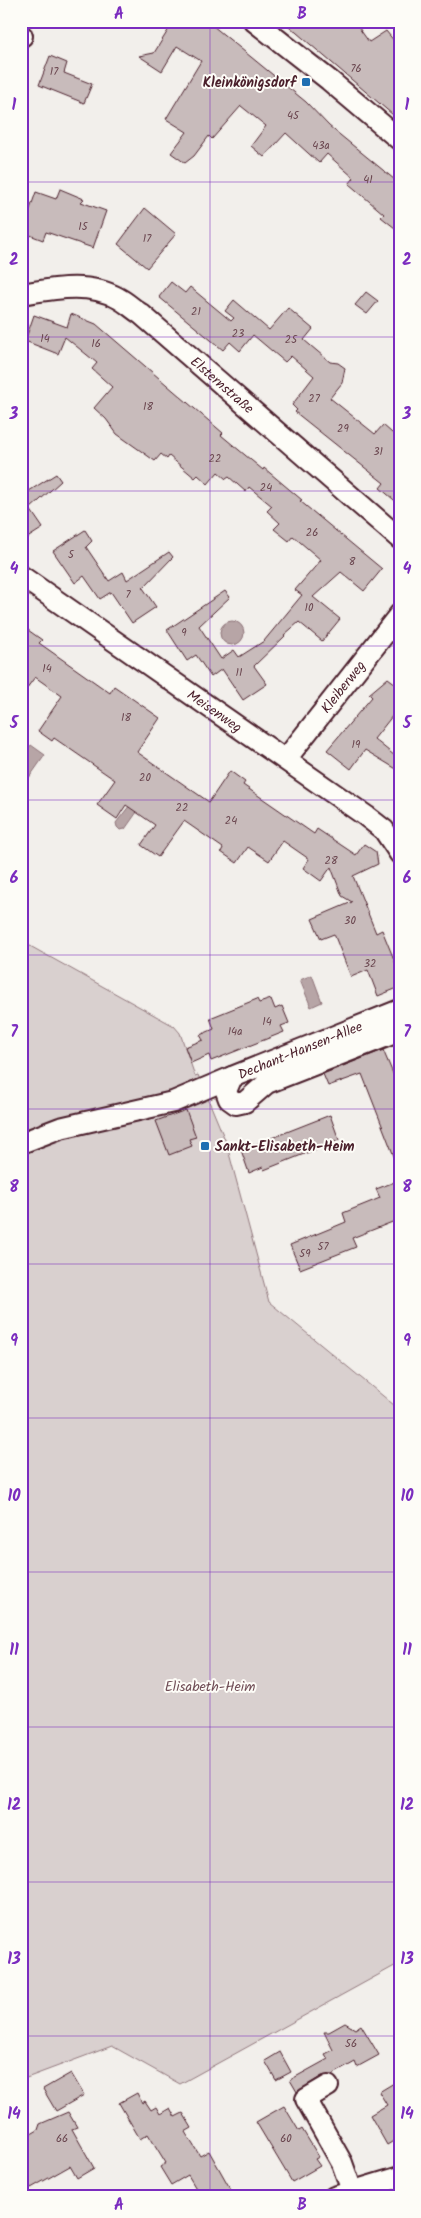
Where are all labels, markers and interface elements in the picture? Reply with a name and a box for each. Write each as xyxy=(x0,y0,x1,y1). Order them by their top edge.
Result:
text: A xyxy=(114,2,124,27)
text: B xyxy=(297,2,307,27)
house number: 76 xyxy=(350,60,362,78)
house number: 17 xyxy=(50,63,59,81)
place label: Kleinkönigsdorf xyxy=(203,72,298,94)
marker: Kleinkönigsdorf xyxy=(300,76,312,88)
text: 1 xyxy=(12,93,17,118)
text: 1 xyxy=(405,93,410,118)
house number: 45 xyxy=(287,107,300,125)
house number: 43a xyxy=(312,137,330,155)
house number: 41 xyxy=(363,171,373,189)
house number: 15 xyxy=(78,218,89,236)
house number: 17 xyxy=(143,230,152,248)
text: 2 xyxy=(9,248,19,273)
text: 2 xyxy=(402,248,412,273)
house number: 21 xyxy=(191,303,201,321)
house number: 23 xyxy=(232,325,244,343)
house number: 14 xyxy=(40,330,50,348)
house number: 25 xyxy=(285,331,298,349)
house number: 16 xyxy=(91,335,101,353)
street label: Elsternstraße xyxy=(185,351,259,420)
house number: 27 xyxy=(308,390,321,408)
house number: 18 xyxy=(143,398,153,416)
text: 3 xyxy=(9,402,19,427)
text: 3 xyxy=(402,402,412,427)
house number: 29 xyxy=(337,420,350,438)
house number: 31 xyxy=(373,443,383,461)
house number: 22 xyxy=(209,450,221,468)
house number: 24 xyxy=(260,479,272,497)
house number: 26 xyxy=(306,524,318,542)
house number: 5 xyxy=(68,546,75,564)
house number: 8 xyxy=(349,553,356,571)
text: 4 xyxy=(10,557,19,582)
text: 4 xyxy=(403,557,412,582)
house number: 7 xyxy=(125,586,131,604)
house number: 10 xyxy=(305,599,314,617)
house number: 9 xyxy=(181,624,187,642)
street label: Kleiberweg xyxy=(316,656,371,718)
house number: 14 xyxy=(42,660,52,678)
house number: 11 xyxy=(236,664,242,682)
street label: Meisenweg xyxy=(182,685,246,739)
house number: 18 xyxy=(121,709,131,727)
text: 5 xyxy=(9,711,20,736)
text: 5 xyxy=(402,711,413,736)
house number: 19 xyxy=(352,736,361,754)
house number: 20 xyxy=(139,769,151,787)
house number: 22 xyxy=(176,799,188,817)
house number: 24 xyxy=(225,812,237,830)
house number: 28 xyxy=(324,852,338,870)
text: 6 xyxy=(10,866,19,891)
text: 6 xyxy=(403,866,412,891)
house number: 30 xyxy=(344,912,356,930)
house number: 32 xyxy=(364,955,376,973)
house number: 14 xyxy=(262,1013,272,1031)
street label: Dechant-Hansen-Allee xyxy=(235,1016,367,1086)
text: 7 xyxy=(10,1020,18,1045)
text: 7 xyxy=(403,1020,411,1045)
house number: 14a xyxy=(228,1023,242,1041)
place label: Sankt-Elisabeth-Heim xyxy=(215,1136,355,1158)
marker: Sankt-Elisabeth-Heim xyxy=(199,1140,211,1152)
text: 8 xyxy=(9,1175,19,1200)
text: 8 xyxy=(402,1175,412,1200)
house number: 57 xyxy=(318,1238,329,1256)
house number: 59 xyxy=(299,1245,311,1263)
text: 9 xyxy=(10,1329,18,1354)
text: 9 xyxy=(403,1329,411,1354)
text: 10 xyxy=(7,1484,21,1509)
text: 10 xyxy=(400,1484,414,1509)
text: 11 xyxy=(9,1638,19,1663)
text: 11 xyxy=(402,1638,412,1663)
park label: Elisabeth-Heim xyxy=(165,1676,255,1698)
text: 12 xyxy=(7,1793,21,1818)
text: 12 xyxy=(400,1793,414,1818)
text: 13 xyxy=(7,1947,21,1972)
text: 13 xyxy=(400,1947,414,1972)
house number: 56 xyxy=(345,2035,357,2053)
text: 14 xyxy=(7,2102,21,2127)
text: 14 xyxy=(400,2102,414,2127)
house number: 66 xyxy=(56,2130,68,2148)
house number: 60 xyxy=(280,2130,292,2148)
text: A xyxy=(114,2193,124,2218)
text: B xyxy=(297,2193,307,2218)

